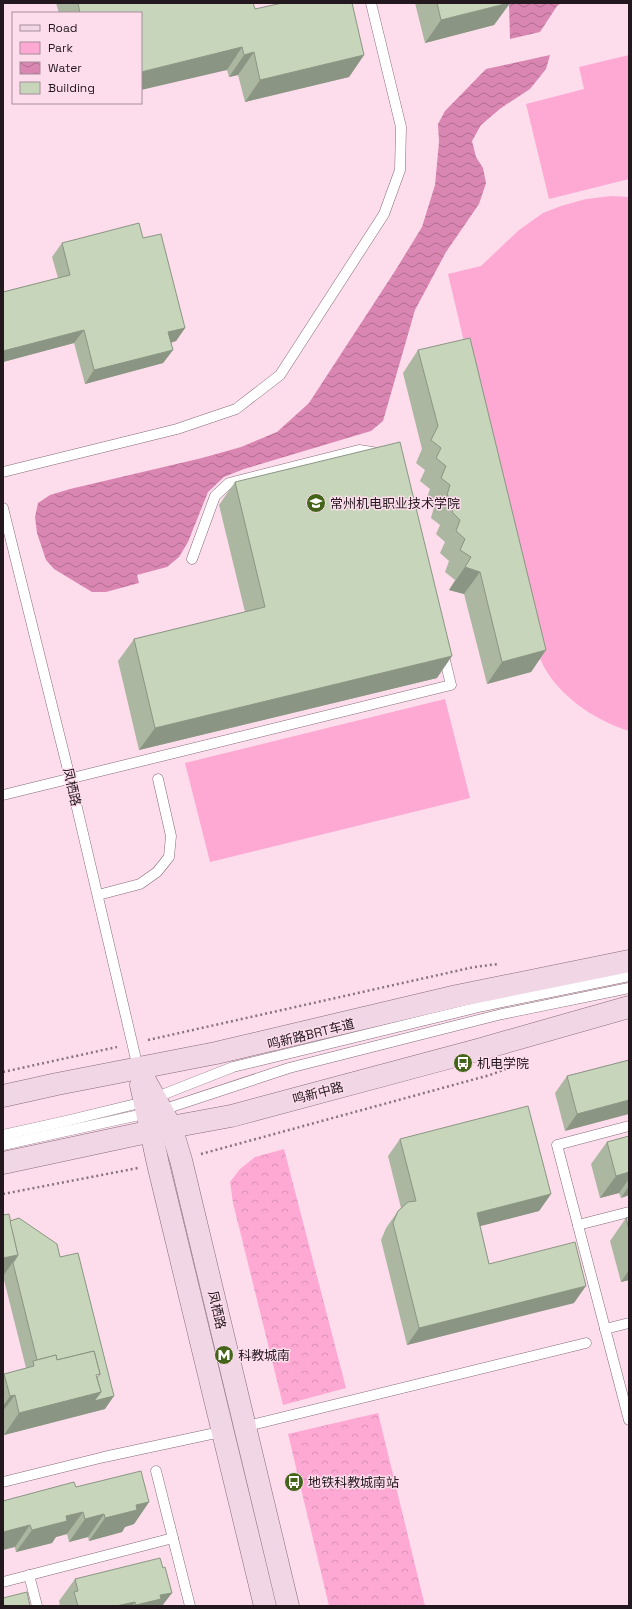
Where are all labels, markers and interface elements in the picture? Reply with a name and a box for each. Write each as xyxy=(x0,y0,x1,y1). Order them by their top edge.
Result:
legend xyxy=(12,12,142,104)
text: Road xyxy=(48,20,77,36)
text: Park xyxy=(48,40,73,56)
text: Water xyxy=(48,60,82,76)
text: Building xyxy=(48,80,95,96)
school or university icon: 常州机电职业技术学院 xyxy=(305,492,327,514)
place label: 常州机电职业技术学院 xyxy=(330,495,460,512)
street label: 凤栖路 xyxy=(59,766,85,808)
street label: 鸣新路BRT车道 xyxy=(266,1015,356,1053)
bus stop icon: 机电学院 xyxy=(452,1052,474,1074)
place label: 机电学院 xyxy=(477,1055,529,1072)
street label: 鸣新中路 xyxy=(291,1078,345,1108)
street label: 凤栖路 xyxy=(204,1289,230,1331)
metro station icon: 科教城南 xyxy=(213,1344,235,1366)
place label: 科教城南 xyxy=(238,1347,290,1364)
bus stop icon: 地铁科教城南站 xyxy=(283,1471,305,1493)
place label: 地铁科教城南站 xyxy=(308,1474,399,1491)

